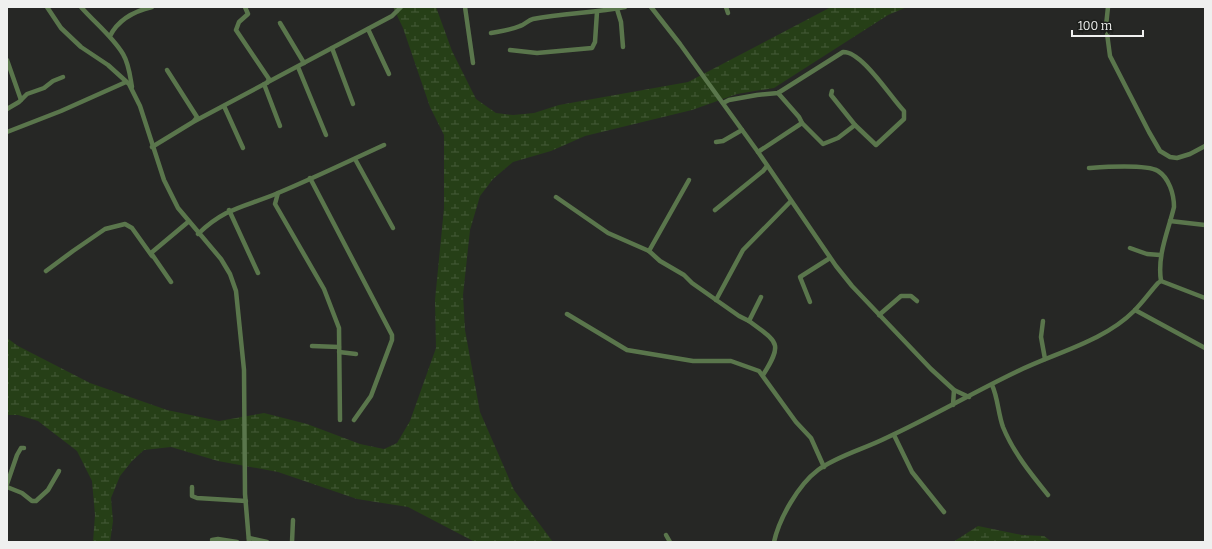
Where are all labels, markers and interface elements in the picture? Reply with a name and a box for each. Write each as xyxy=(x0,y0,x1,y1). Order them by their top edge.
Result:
scale bar xyxy=(1072,12,1143,38)
text: 100 m xyxy=(1078,19,1113,33)

